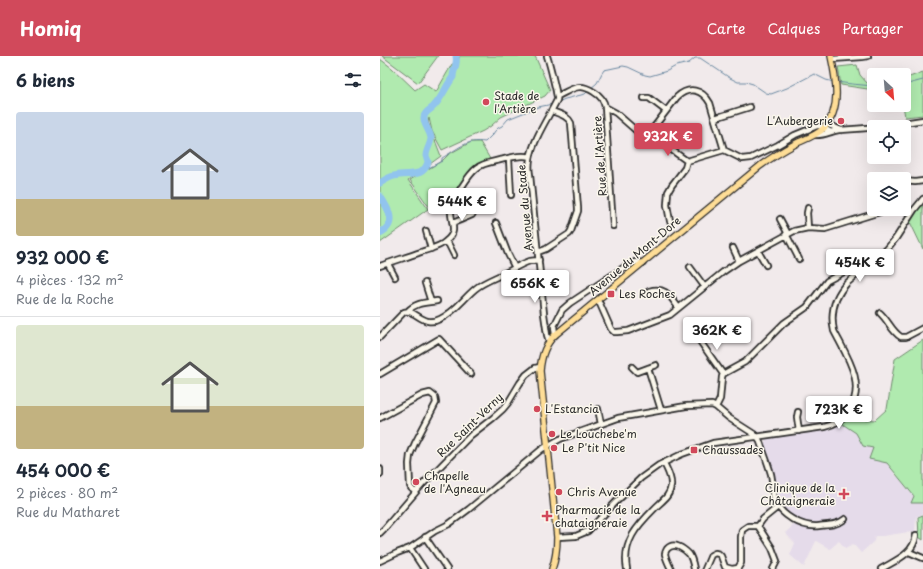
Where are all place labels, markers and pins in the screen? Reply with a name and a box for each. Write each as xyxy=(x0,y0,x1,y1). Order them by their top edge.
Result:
place label: Stade de l'Artière xyxy=(494,87,540,117)
marker: Stade de l'Artière xyxy=(481,97,491,107)
place label: L'Aubergerie xyxy=(767,112,833,129)
marker: L'Aubergerie xyxy=(836,116,846,126)
pin: 932K € xyxy=(635,123,701,157)
pin: 544K € xyxy=(429,188,495,222)
pin: 454K € xyxy=(827,249,893,283)
pin: 656K € xyxy=(502,270,568,304)
place label: Les Roches xyxy=(619,285,675,302)
marker: Les Roches xyxy=(606,289,616,299)
pin: 362K € xyxy=(684,317,750,351)
pin: 723K € xyxy=(806,396,872,430)
place label: L'Estancia xyxy=(545,400,599,417)
marker: L'Estancia xyxy=(532,404,542,414)
place label: Le Louchebe'm xyxy=(560,425,637,442)
marker: Le Louchebe'm xyxy=(547,429,557,439)
place label: Le P'tit Nice xyxy=(562,439,626,456)
place label: Chaussades xyxy=(702,441,763,458)
marker: Le P'tit Nice xyxy=(549,443,559,453)
marker: Chaussades xyxy=(689,445,699,455)
place label: Chapelle de l'Agneau xyxy=(424,467,486,497)
marker: Chapelle de l'Agneau xyxy=(411,477,421,487)
place label: Clinique de la Châtaigneraie xyxy=(760,479,835,509)
place label: Chris Avenue xyxy=(567,483,637,500)
marker: Chris Avenue xyxy=(554,487,564,497)
marker: Clinique de la Châtaigneraie xyxy=(838,488,850,500)
place label: Pharmacie de la chataigneraie xyxy=(555,501,640,531)
marker: Pharmacie de la chataigneraie xyxy=(542,511,552,521)

